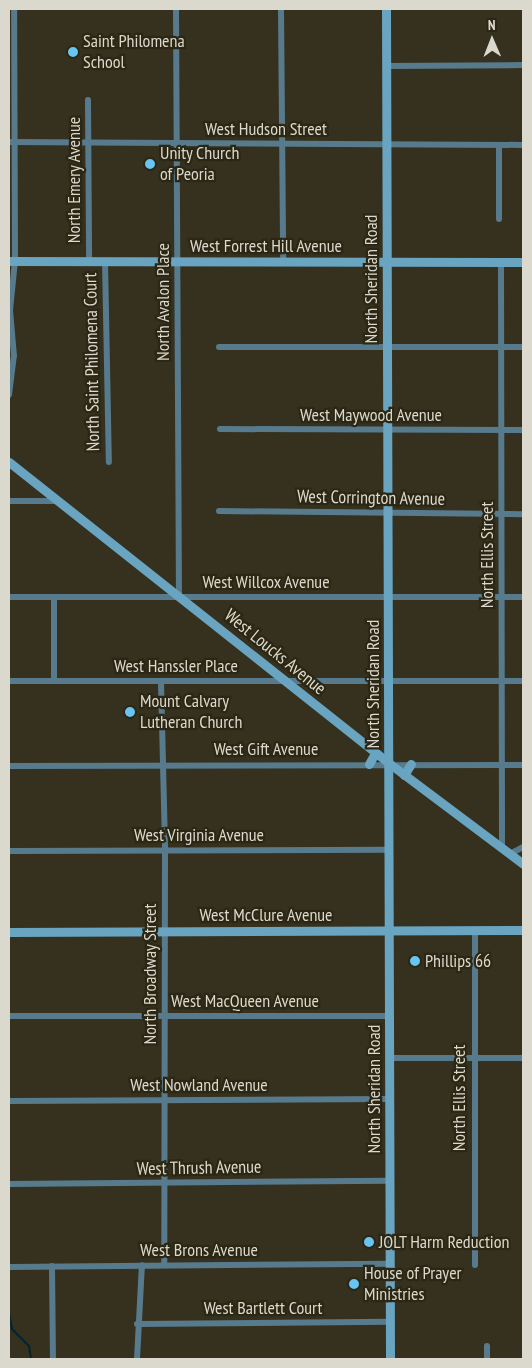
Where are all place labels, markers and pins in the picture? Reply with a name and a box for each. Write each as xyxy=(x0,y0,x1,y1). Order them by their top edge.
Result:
place label: Saint Philomena School xyxy=(83,31,185,74)
marker: Saint Philomena School xyxy=(67,46,79,58)
place label: Unity Church of Peoria xyxy=(160,143,240,186)
marker: Unity Church of Peoria xyxy=(144,158,156,170)
place label: Mount Calvary Lutheran Church xyxy=(140,691,242,734)
marker: Mount Calvary Lutheran Church xyxy=(124,706,136,718)
place label: Phillips 66 xyxy=(425,950,491,972)
marker: Phillips 66 xyxy=(409,955,421,967)
place label: JOLT Harm Reduction xyxy=(379,1231,510,1253)
marker: JOLT Harm Reduction xyxy=(363,1236,375,1248)
place label: House of Prayer Ministries xyxy=(364,1263,462,1306)
marker: House of Prayer Ministries xyxy=(348,1278,360,1290)

